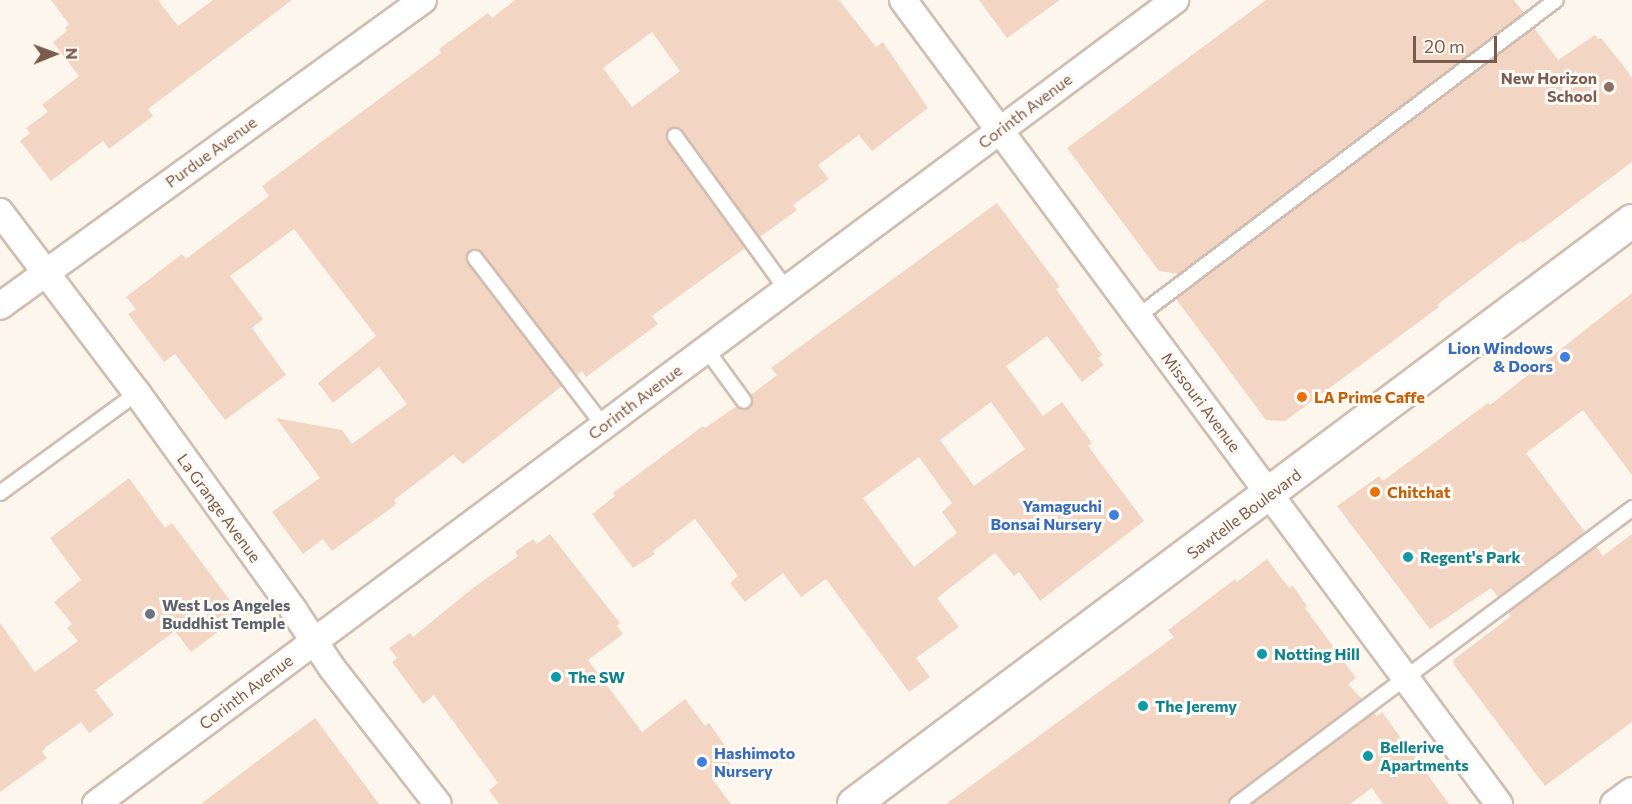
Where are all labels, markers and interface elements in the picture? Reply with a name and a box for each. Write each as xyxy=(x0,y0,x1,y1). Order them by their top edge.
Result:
north arrow xyxy=(24,24,84,84)
scale bar xyxy=(1416,24,1500,62)
text: 20 m xyxy=(1424,35,1465,57)
text: N xyxy=(63,48,82,60)
place label: New Horizon School xyxy=(1501,68,1597,106)
street label: Corinth Avenue xyxy=(974,70,1076,152)
marker: New Horizon School xyxy=(1602,80,1616,94)
street label: Purdue Avenue xyxy=(162,112,260,192)
place label: Lion Windows & Doors xyxy=(1448,338,1553,376)
street label: Missouri Avenue xyxy=(1157,349,1245,455)
marker: Lion Windows & Doors xyxy=(1558,350,1572,364)
street label: Corinth Avenue xyxy=(584,361,686,443)
place label: LA Prime Caffe xyxy=(1314,387,1425,407)
marker: LA Prime Caffe xyxy=(1295,390,1309,404)
street label: La Grange Avenue xyxy=(173,450,265,566)
street label: Sawtelle Boulevard xyxy=(1183,465,1305,563)
place label: Chitchat xyxy=(1387,482,1451,502)
marker: Chitchat xyxy=(1368,485,1382,499)
place label: Yamaguchi Bonsai Nursery xyxy=(990,496,1102,534)
marker: Yamaguchi Bonsai Nursery xyxy=(1107,508,1121,522)
place label: Regent's Park xyxy=(1420,547,1521,567)
marker: Regent's Park xyxy=(1401,550,1415,564)
place label: West Los Angeles Buddhist Temple xyxy=(162,595,290,633)
marker: West Los Angeles Buddhist Temple xyxy=(143,607,157,621)
place label: Notting Hill xyxy=(1274,644,1360,664)
marker: Notting Hill xyxy=(1255,647,1269,661)
street label: Corinth Avenue xyxy=(195,651,297,733)
place label: The SW xyxy=(568,667,625,687)
marker: The SW xyxy=(549,670,563,684)
place label: The Jeremy xyxy=(1155,696,1237,716)
marker: The Jeremy xyxy=(1136,699,1150,713)
place label: Bellerive Apartments xyxy=(1380,737,1469,775)
place label: Hashimoto Nursery xyxy=(714,743,795,781)
marker: Bellerive Apartments xyxy=(1361,749,1375,763)
marker: Hashimoto Nursery xyxy=(695,755,709,769)

